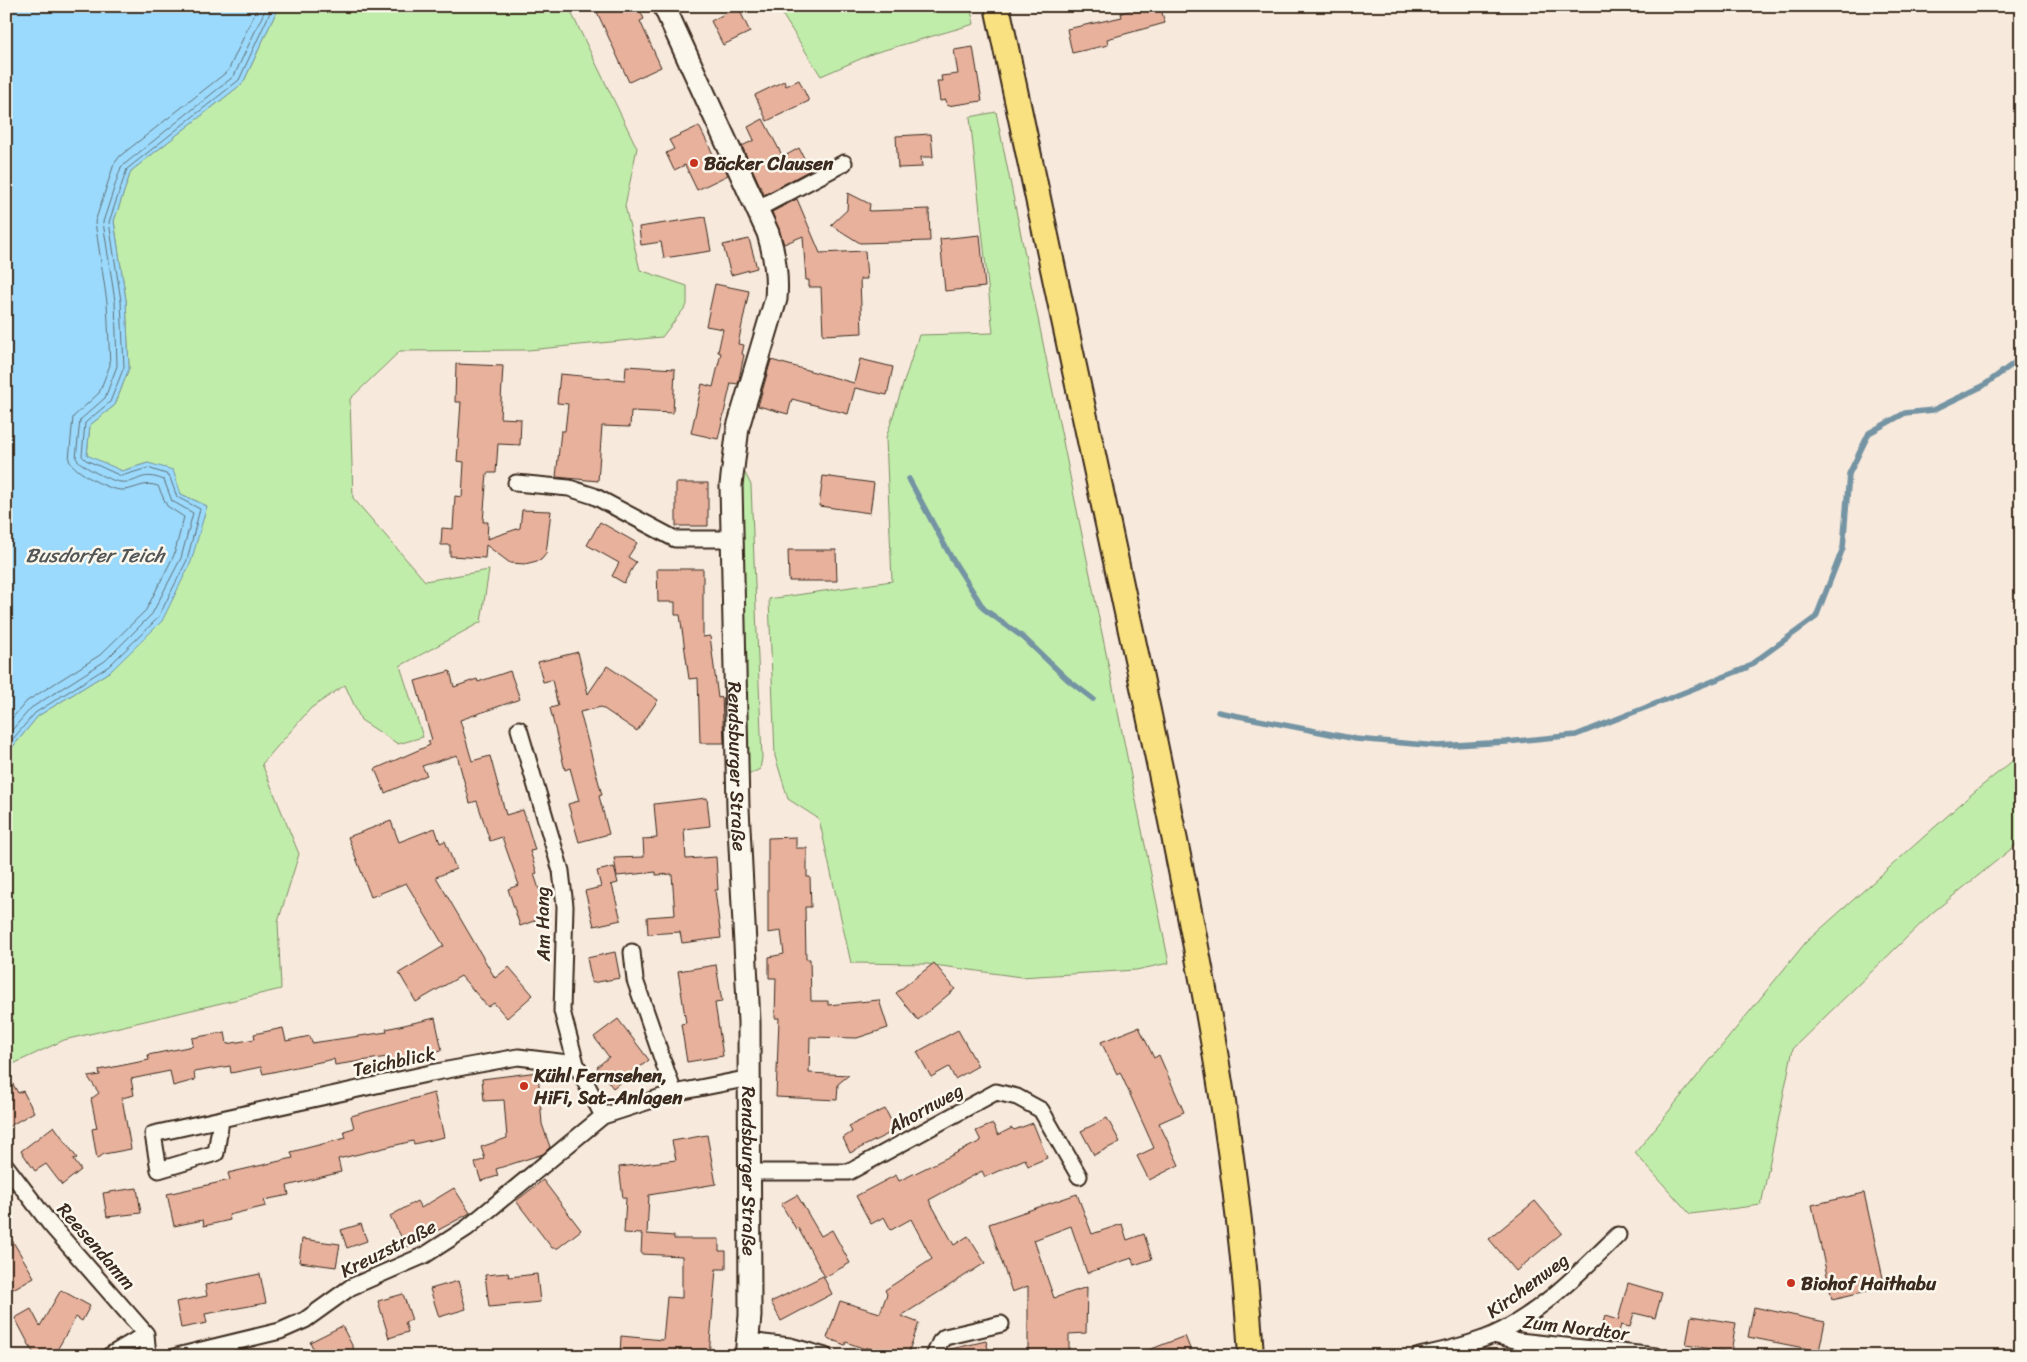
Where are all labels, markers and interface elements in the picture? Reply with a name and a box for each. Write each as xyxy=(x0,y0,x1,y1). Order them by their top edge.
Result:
place label: Bäcker Clausen xyxy=(704,147,834,180)
marker: Bäcker Clausen xyxy=(688,157,700,169)
water label: Busdorfer Teich xyxy=(26,538,166,573)
street label: Rendsburger Straße xyxy=(718,681,756,852)
street label: Am Hang xyxy=(525,886,560,963)
street label: Teichblick xyxy=(350,1037,438,1086)
place label: Kühl Fernsehen, HiFi, Sat-Anlagen xyxy=(533,1059,683,1114)
street label: Ahornweg xyxy=(880,1074,970,1143)
marker: Kühl Fernsehen, HiFi, Sat-Anlagen xyxy=(518,1080,530,1092)
street label: Rendsburger Straße xyxy=(732,1086,766,1256)
street label: Reesendamm xyxy=(49,1195,144,1298)
street label: Kreuzstraße xyxy=(334,1210,443,1287)
street label: Kirchenweg xyxy=(1479,1244,1576,1327)
place label: Biohof Haithabu xyxy=(1801,1267,1937,1300)
marker: Biohof Haithabu xyxy=(1785,1277,1797,1289)
street label: Zum Nordtor xyxy=(1521,1305,1632,1351)

